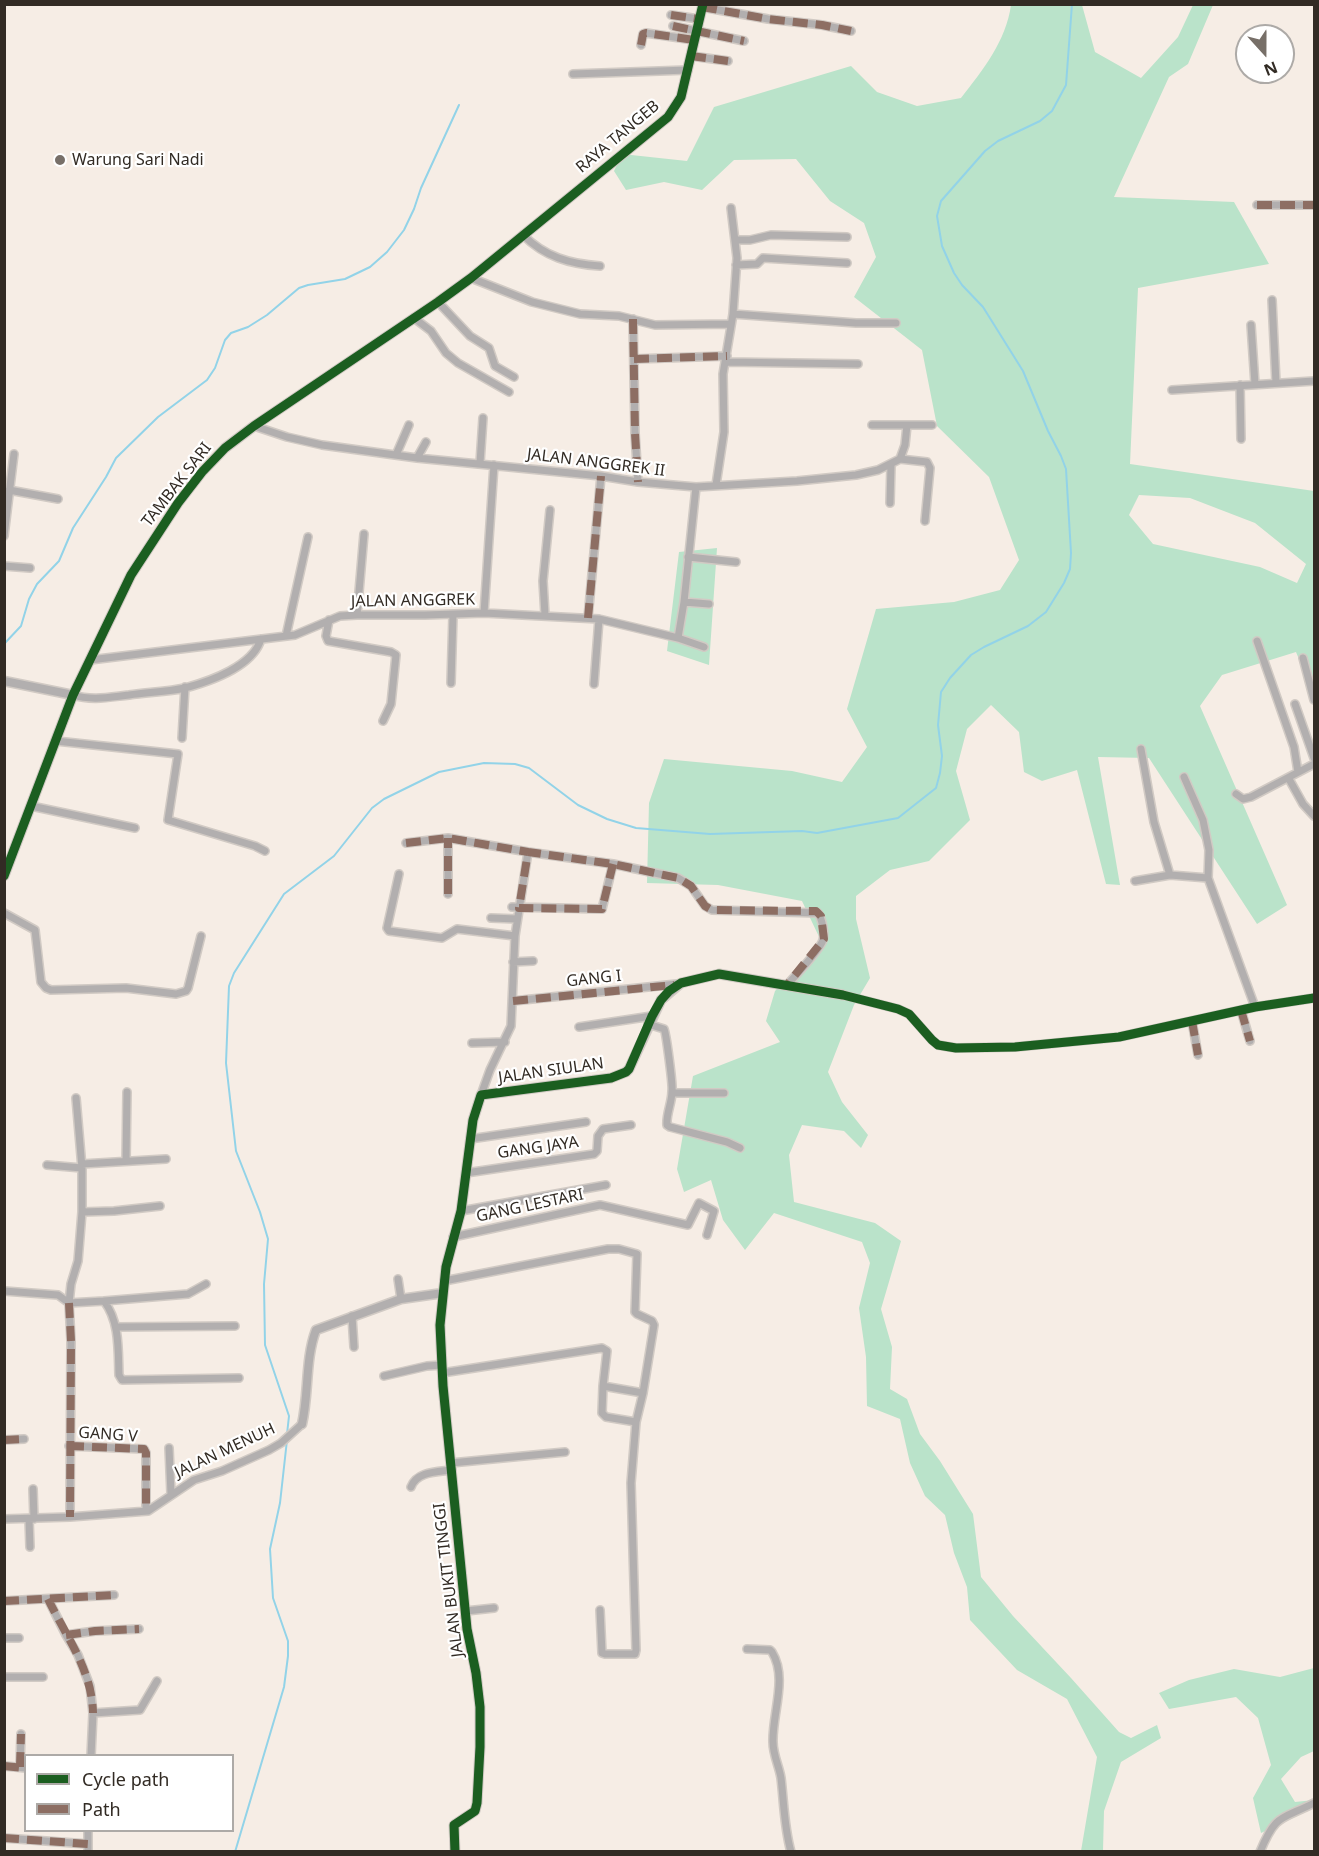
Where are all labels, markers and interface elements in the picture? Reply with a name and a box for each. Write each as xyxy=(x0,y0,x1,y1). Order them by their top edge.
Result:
north arrow xyxy=(1235,24,1295,84)
text: N xyxy=(1261,56,1281,82)
street label: RAYA TANGEB xyxy=(572,97,664,177)
place label: Warung Sari Nadi xyxy=(72,150,204,170)
marker: Warung Sari Nadi xyxy=(53,153,67,167)
street label: TAMBAK SARI xyxy=(138,439,216,531)
street label: JALAN ANGGREK II xyxy=(526,445,666,481)
street label: JALAN ANGGREK xyxy=(351,590,475,612)
street label: GANG I xyxy=(566,967,622,991)
street label: JALAN SIULAN xyxy=(497,1054,605,1088)
street label: GANG JAYA xyxy=(496,1133,580,1163)
street label: GANG LESTARI xyxy=(475,1185,585,1227)
street label: JALAN MENUH xyxy=(172,1419,278,1483)
street label: GANG V xyxy=(78,1423,138,1447)
street label: JALAN BUKIT TINGGI xyxy=(430,1502,468,1658)
legend xyxy=(24,1754,234,1832)
text: Cycle path xyxy=(82,1767,169,1791)
text: Path xyxy=(82,1797,121,1821)

